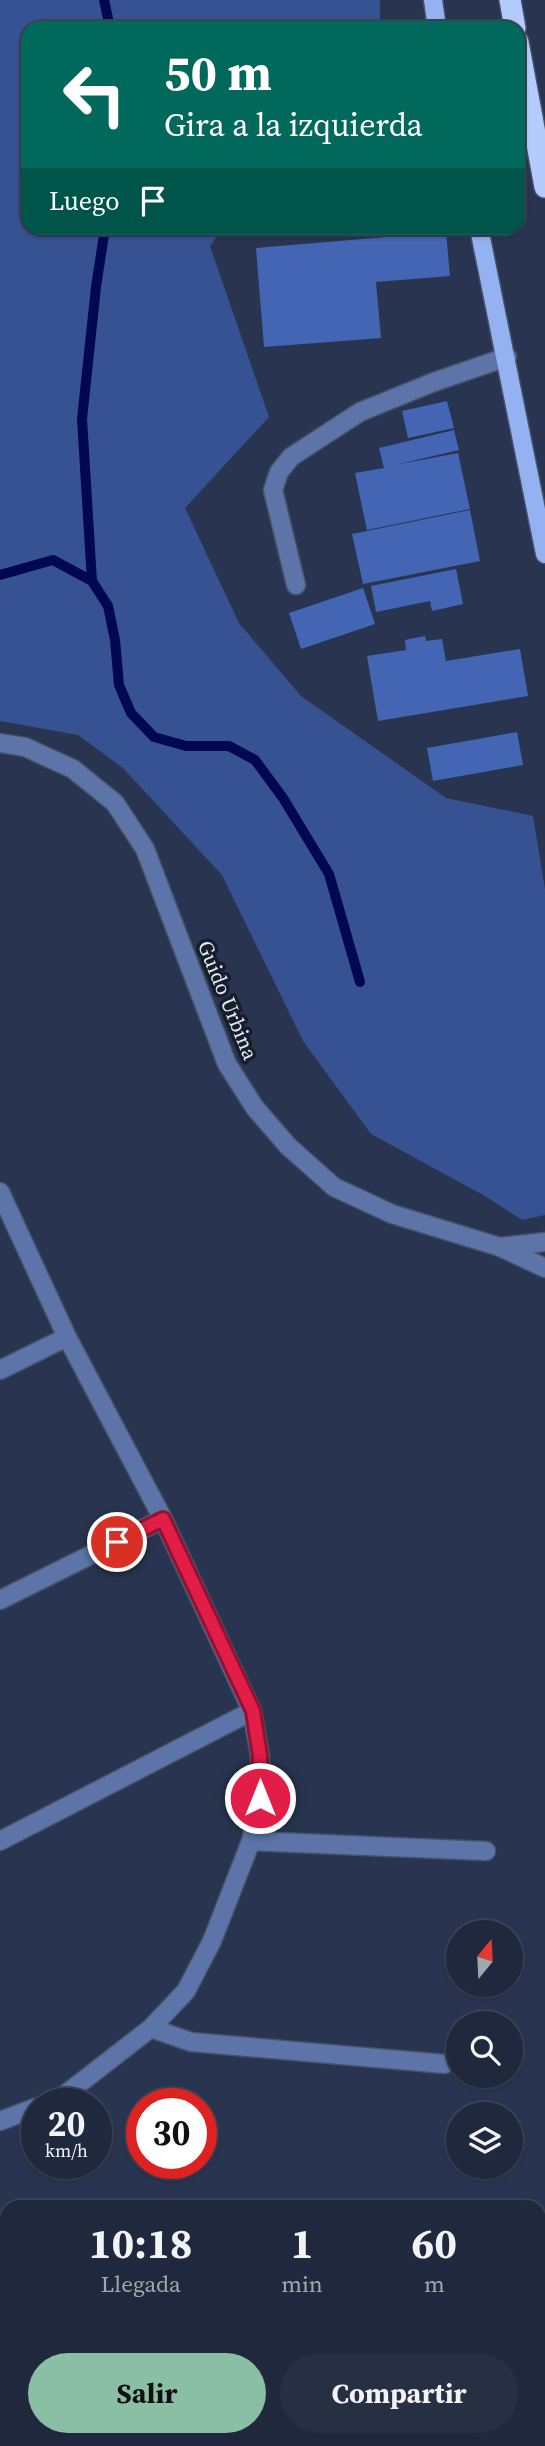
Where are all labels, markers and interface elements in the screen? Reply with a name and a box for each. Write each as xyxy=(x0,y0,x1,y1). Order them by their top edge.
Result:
text: 50 m xyxy=(164,39,272,106)
icon: left xyxy=(49,49,140,140)
text: Gira a la izquierda xyxy=(164,103,423,147)
icon: arrive xyxy=(134,182,172,220)
text: Luego xyxy=(49,183,120,219)
street label: Guido Urbina xyxy=(191,936,265,1064)
pin xyxy=(87,1512,147,1572)
icon: arrive xyxy=(98,1523,136,1561)
position arrow xyxy=(223,1761,297,1835)
north arrow xyxy=(446,1920,523,1997)
map controls xyxy=(446,1920,523,2179)
button: search xyxy=(446,2011,523,2088)
speed limit sign: 30 xyxy=(126,2088,217,2179)
text: 20 xyxy=(48,2100,85,2148)
button: layers xyxy=(446,2102,523,2179)
text: km/h xyxy=(45,2138,88,2163)
text: 10:18 xyxy=(89,2214,192,2272)
text: 1 xyxy=(291,2214,313,2272)
text: 60 xyxy=(412,2214,457,2272)
text: Llegada xyxy=(101,2268,181,2300)
text: min xyxy=(281,2268,323,2300)
text: m xyxy=(424,2268,445,2300)
button: Salir xyxy=(28,2353,266,2433)
button: Compartir xyxy=(280,2353,518,2433)

